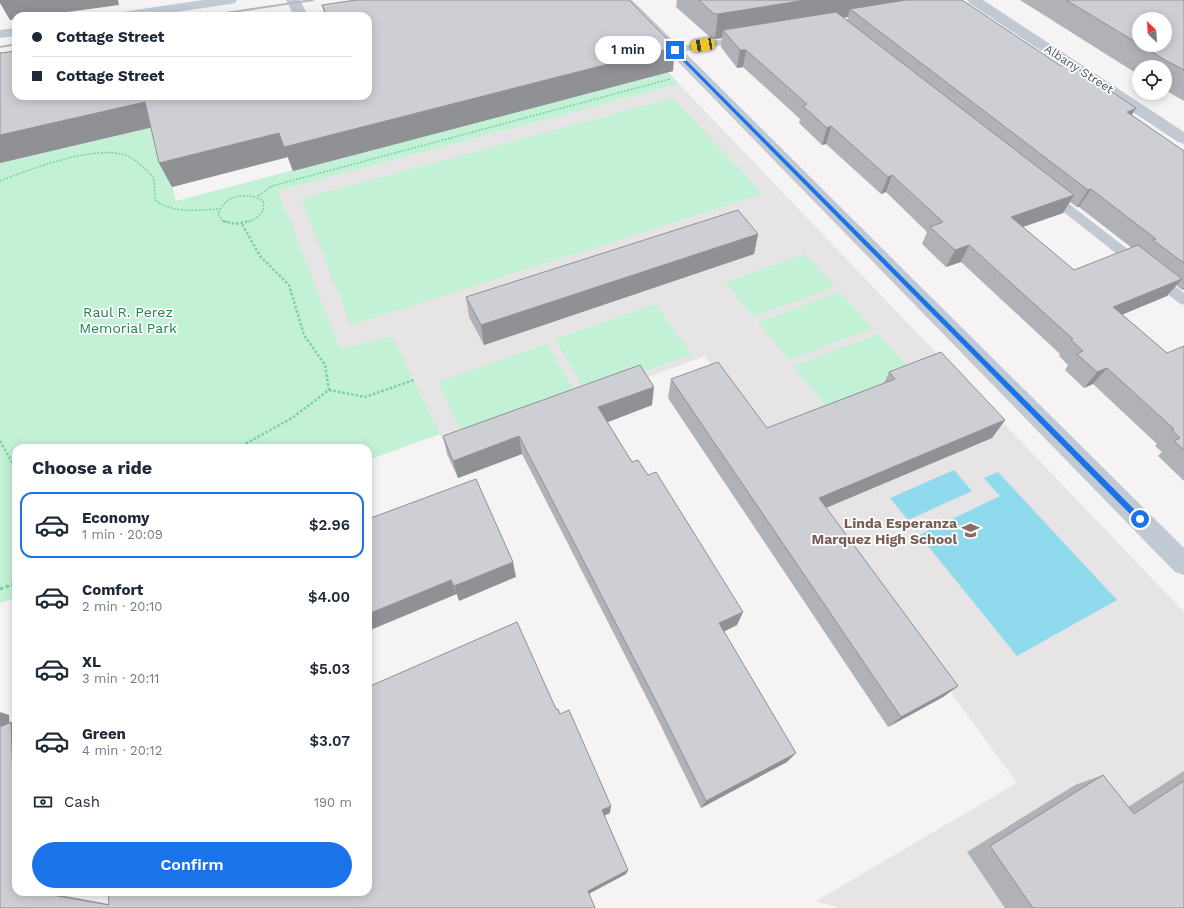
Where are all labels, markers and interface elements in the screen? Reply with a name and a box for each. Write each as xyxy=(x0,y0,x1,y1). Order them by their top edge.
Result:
north arrow xyxy=(1132,12,1172,52)
map controls xyxy=(1132,12,1172,100)
text: Cottage Street xyxy=(56,28,164,46)
callout: 1 min xyxy=(595,36,661,64)
car xyxy=(690,37,716,53)
route end xyxy=(666,41,684,59)
text: 1 min xyxy=(611,42,645,57)
street label: Albany Street xyxy=(1042,42,1116,96)
button: locate xyxy=(1132,60,1172,100)
text: Cottage Street xyxy=(56,67,164,85)
park label: Raul R. Perez Memorial Park xyxy=(79,304,177,336)
text: Choose a ride xyxy=(32,457,152,478)
icon: car xyxy=(34,507,70,543)
text: Economy xyxy=(82,509,149,527)
route start xyxy=(1131,510,1149,528)
place label: Linda Esperanza Marquez High School xyxy=(811,515,958,547)
text: $2.96 xyxy=(309,516,350,534)
school or university icon: Linda Esperanza Marquez High School xyxy=(960,521,980,541)
text: 1 min · 20:09 xyxy=(82,527,163,542)
icon: car xyxy=(34,579,70,615)
text: Comfort xyxy=(82,581,143,599)
text: $4.00 xyxy=(308,588,350,606)
text: 2 min · 20:10 xyxy=(82,599,162,614)
icon: car xyxy=(34,651,70,687)
text: XL xyxy=(82,653,101,671)
text: $5.03 xyxy=(310,660,350,678)
text: 3 min · 20:11 xyxy=(82,671,159,686)
icon: car xyxy=(34,723,70,759)
text: Green xyxy=(82,725,126,743)
text: $3.07 xyxy=(310,732,350,750)
text: 4 min · 20:12 xyxy=(82,743,162,758)
icon: cash xyxy=(32,791,54,813)
text: Cash xyxy=(64,793,100,811)
text: 190 m xyxy=(314,795,352,810)
button: Confirm xyxy=(32,842,352,888)

